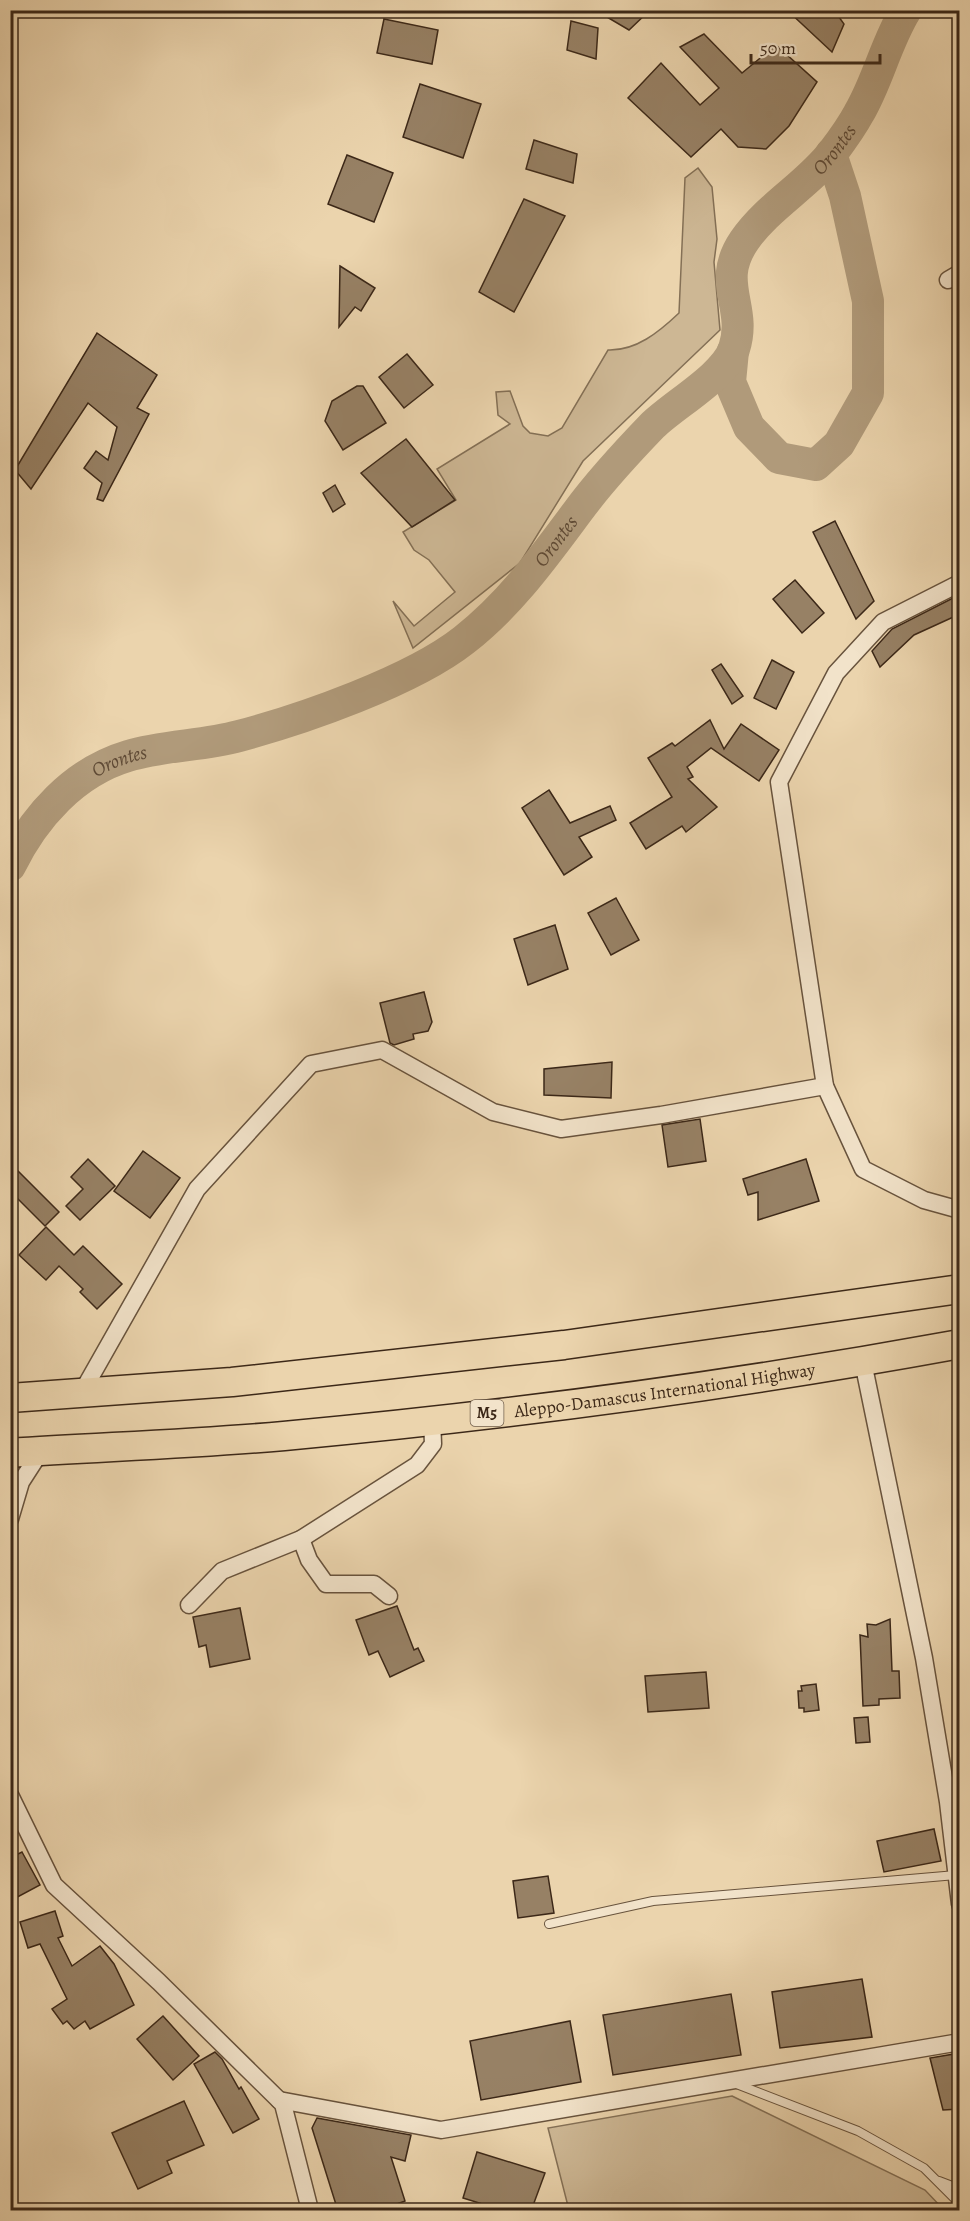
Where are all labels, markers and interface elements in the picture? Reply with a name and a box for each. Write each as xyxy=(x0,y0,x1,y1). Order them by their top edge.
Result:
scale bar xyxy=(751,27,880,65)
text: 50 m xyxy=(760,36,796,60)
water label: Orontes xyxy=(806,119,863,181)
water label: Orontes xyxy=(527,510,584,572)
water label: Orontes xyxy=(86,738,149,783)
street label: Aleppo-Damascus International Highway xyxy=(512,1357,818,1423)
road number: M5 xyxy=(470,1400,504,1426)

